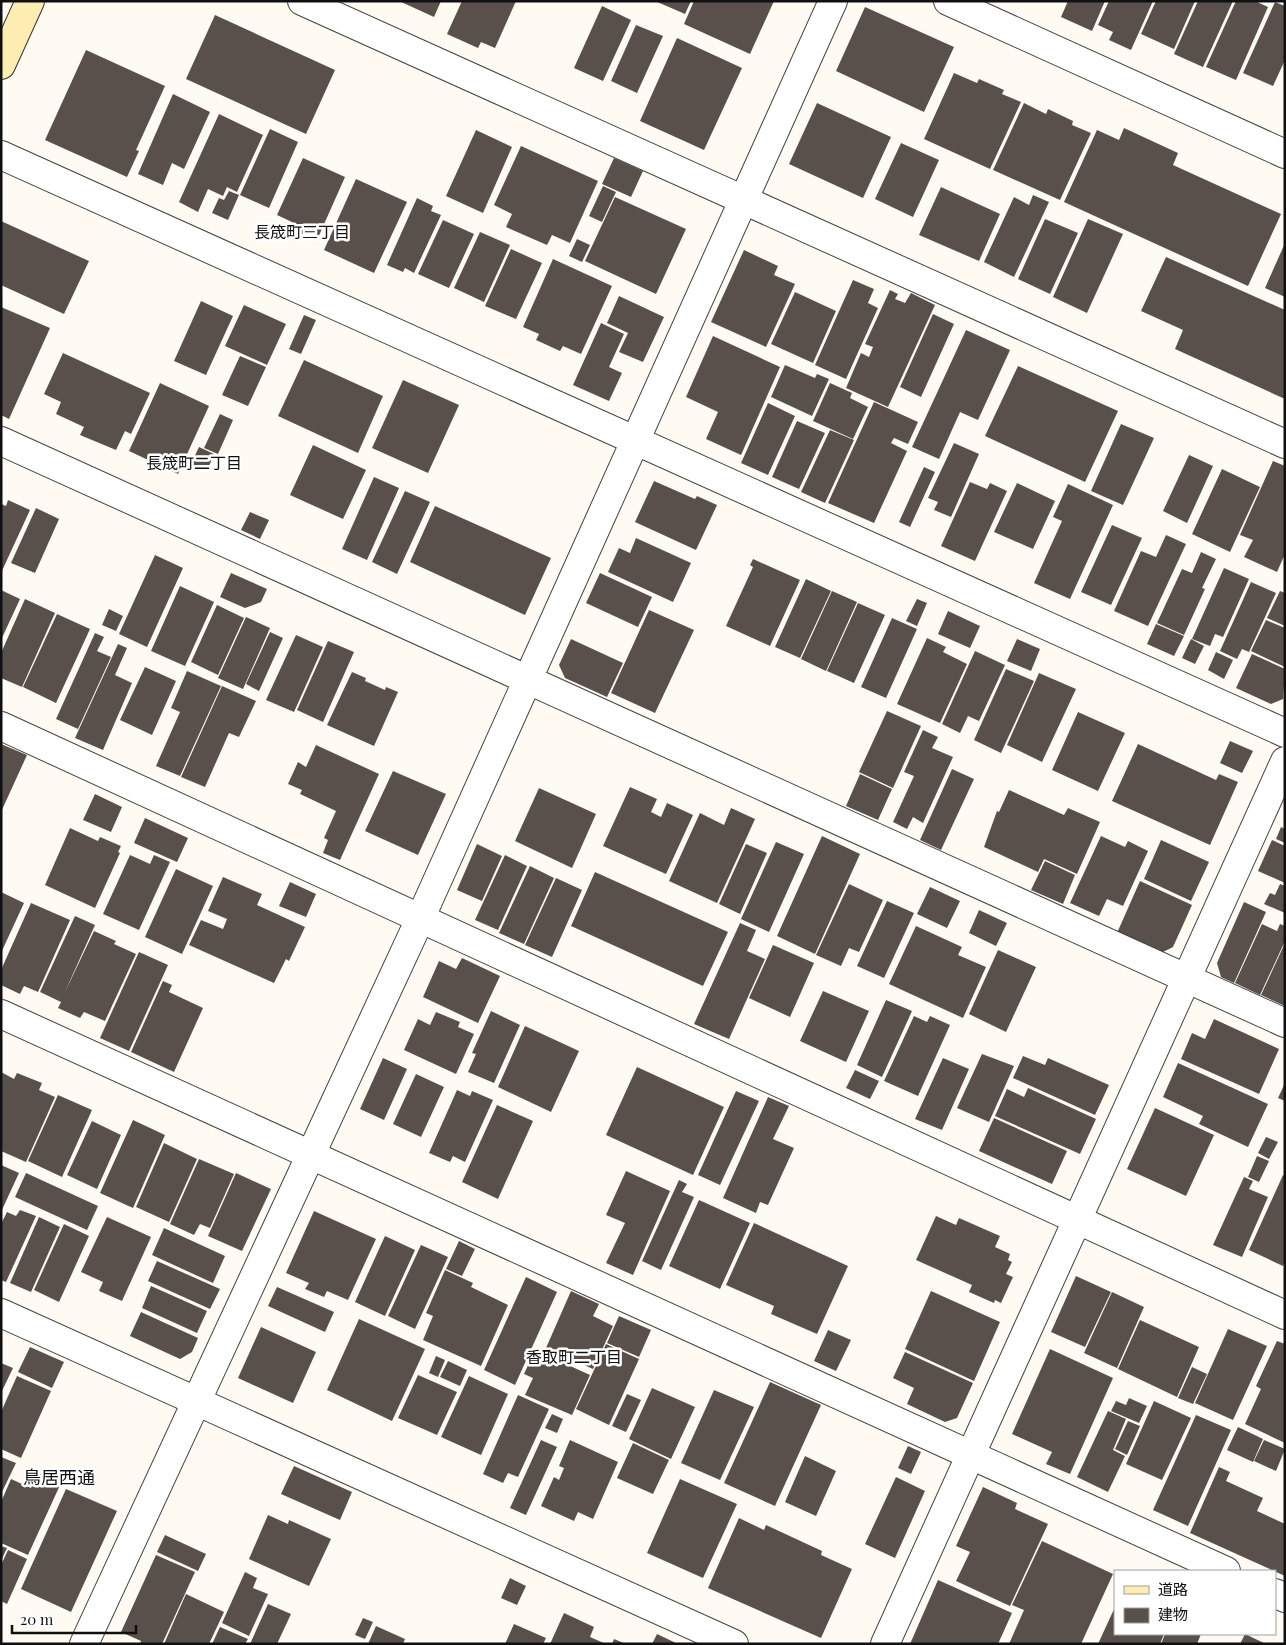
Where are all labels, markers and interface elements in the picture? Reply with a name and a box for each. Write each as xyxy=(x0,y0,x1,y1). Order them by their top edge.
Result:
district label: 長筬町三丁目 xyxy=(254,221,350,242)
district label: 長筬町二丁目 xyxy=(146,452,242,473)
district label: 香取町二丁目 xyxy=(526,1346,622,1367)
district label: 鳥居西通 xyxy=(23,1465,95,1489)
legend xyxy=(1114,1570,1276,1635)
text: 道路 xyxy=(1158,1579,1188,1599)
scale bar xyxy=(12,1602,136,1634)
text: 建物 xyxy=(1158,1604,1188,1624)
text: 20 m xyxy=(20,1609,54,1629)

